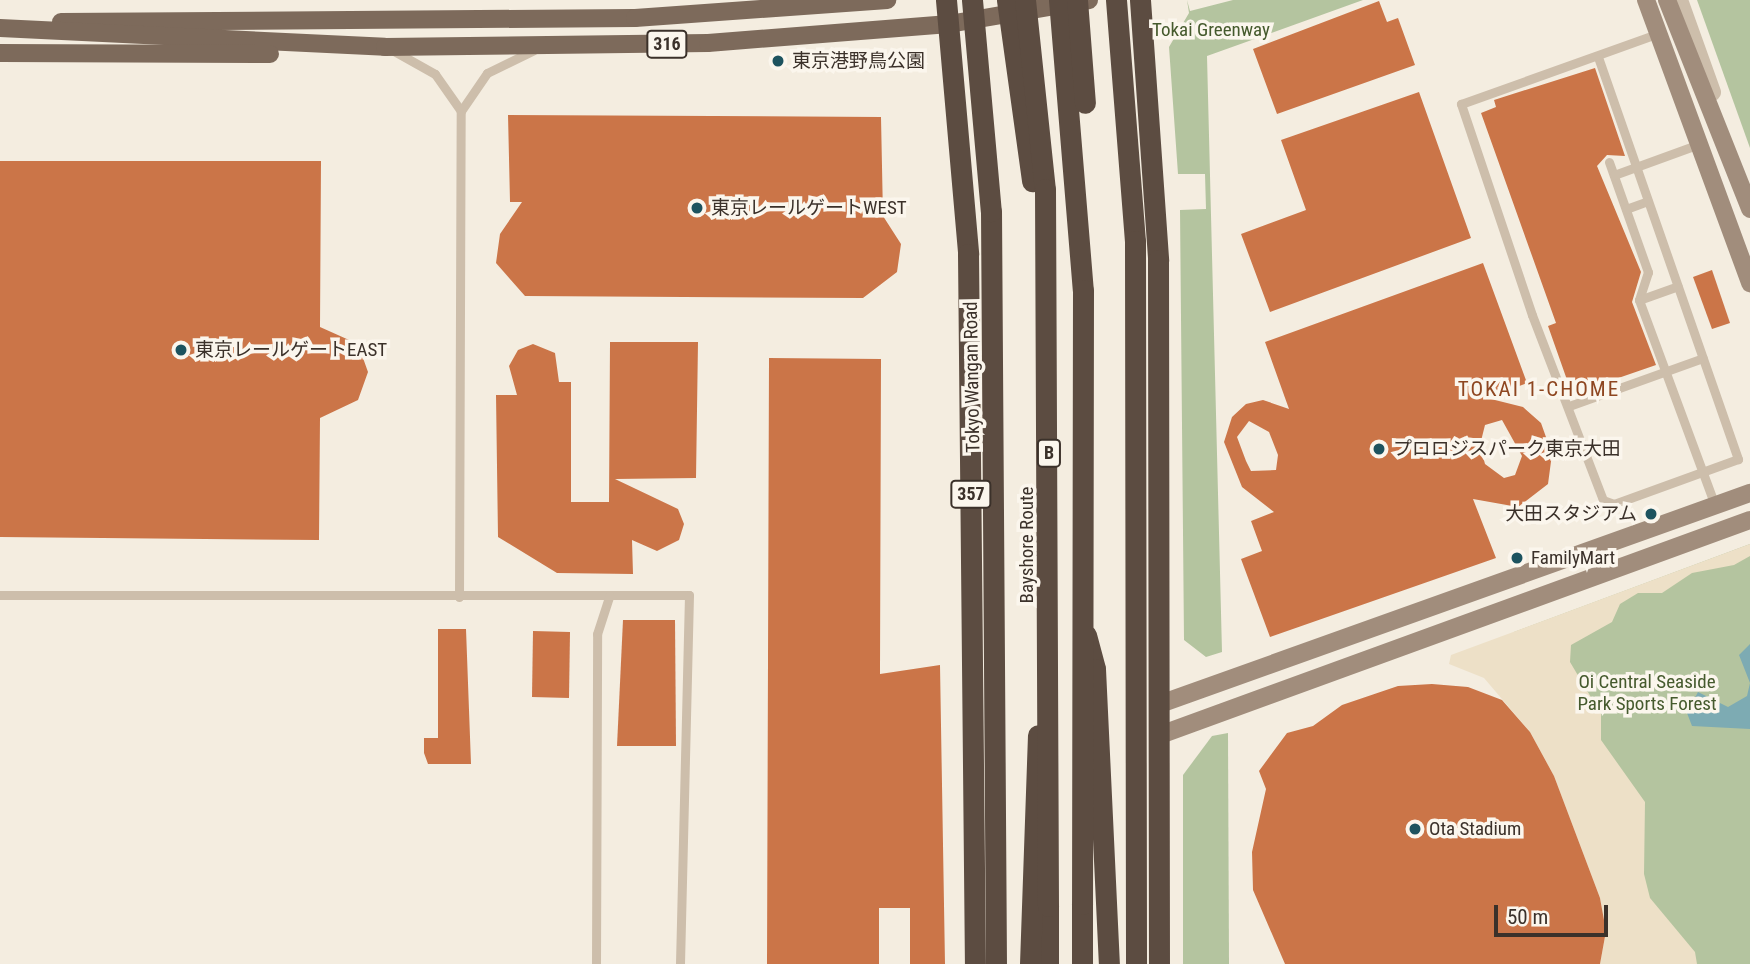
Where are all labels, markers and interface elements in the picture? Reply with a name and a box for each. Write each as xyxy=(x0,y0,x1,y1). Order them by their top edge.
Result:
park label: Tokai Greenway xyxy=(1152,19,1270,41)
road number: 316 xyxy=(646,29,688,58)
place label: 東京港野鳥公園 xyxy=(792,50,925,72)
marker: 東京港野鳥公園 xyxy=(770,53,786,69)
place label: 東京レールゲートWEST xyxy=(711,197,907,219)
marker: 東京レールゲートWEST xyxy=(689,200,705,216)
street label: Tokyo Wangan Road xyxy=(959,301,985,453)
place label: 東京レールゲートEAST xyxy=(195,339,387,361)
marker: 東京レールゲートEAST xyxy=(173,342,189,358)
district label: TOKAI 1-CHOME xyxy=(1459,376,1619,402)
road number: B xyxy=(1037,438,1061,467)
place label: プロロジスパーク東京大田 xyxy=(1393,438,1621,460)
marker: プロロジスパーク東京大田 xyxy=(1371,441,1387,457)
road number: 357 xyxy=(950,480,992,508)
street label: Bayshore Route xyxy=(1016,487,1038,603)
place label: 大田スタジアム xyxy=(1504,503,1637,525)
marker: 大田スタジアム xyxy=(1643,506,1659,522)
place label: FamilyMart xyxy=(1531,547,1615,569)
marker: FamilyMart xyxy=(1509,550,1525,566)
park label: Oi Central Seaside Park Sports Forest xyxy=(1577,671,1717,715)
place label: Ota Stadium xyxy=(1429,818,1521,840)
marker: Ota Stadium xyxy=(1407,821,1423,837)
scale bar xyxy=(1498,890,1612,934)
text: 50 m xyxy=(1507,905,1548,929)

